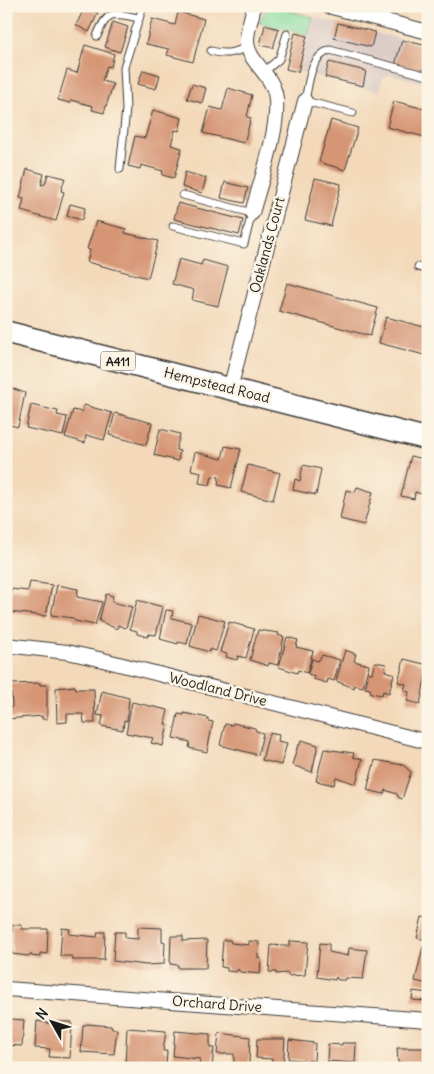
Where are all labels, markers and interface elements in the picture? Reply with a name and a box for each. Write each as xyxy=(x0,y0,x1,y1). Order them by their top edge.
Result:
street label: Oaklands Court xyxy=(246,195,289,295)
road number: A411 xyxy=(100,352,136,371)
street label: Hempstead Road xyxy=(162,363,272,407)
street label: Woodland Drive xyxy=(167,668,269,710)
street label: Orchard Drive xyxy=(172,992,262,1016)
north arrow xyxy=(28,996,78,1046)
text: N xyxy=(32,1004,52,1023)

